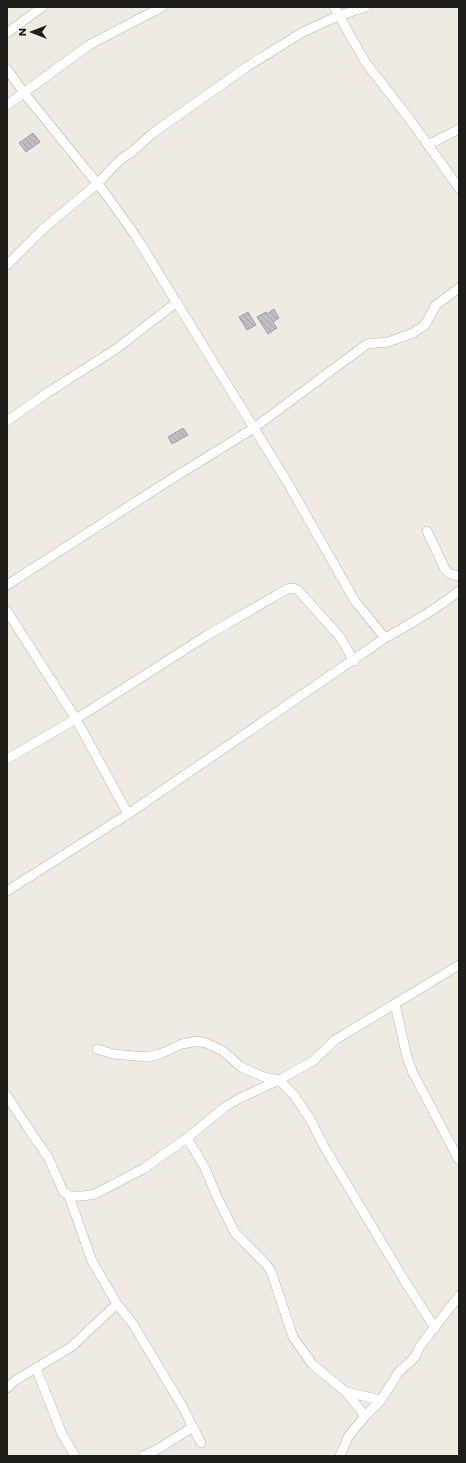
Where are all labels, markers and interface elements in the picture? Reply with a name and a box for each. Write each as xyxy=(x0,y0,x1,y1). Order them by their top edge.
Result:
north arrow xyxy=(12,12,52,52)
text: N xyxy=(14,28,30,36)

